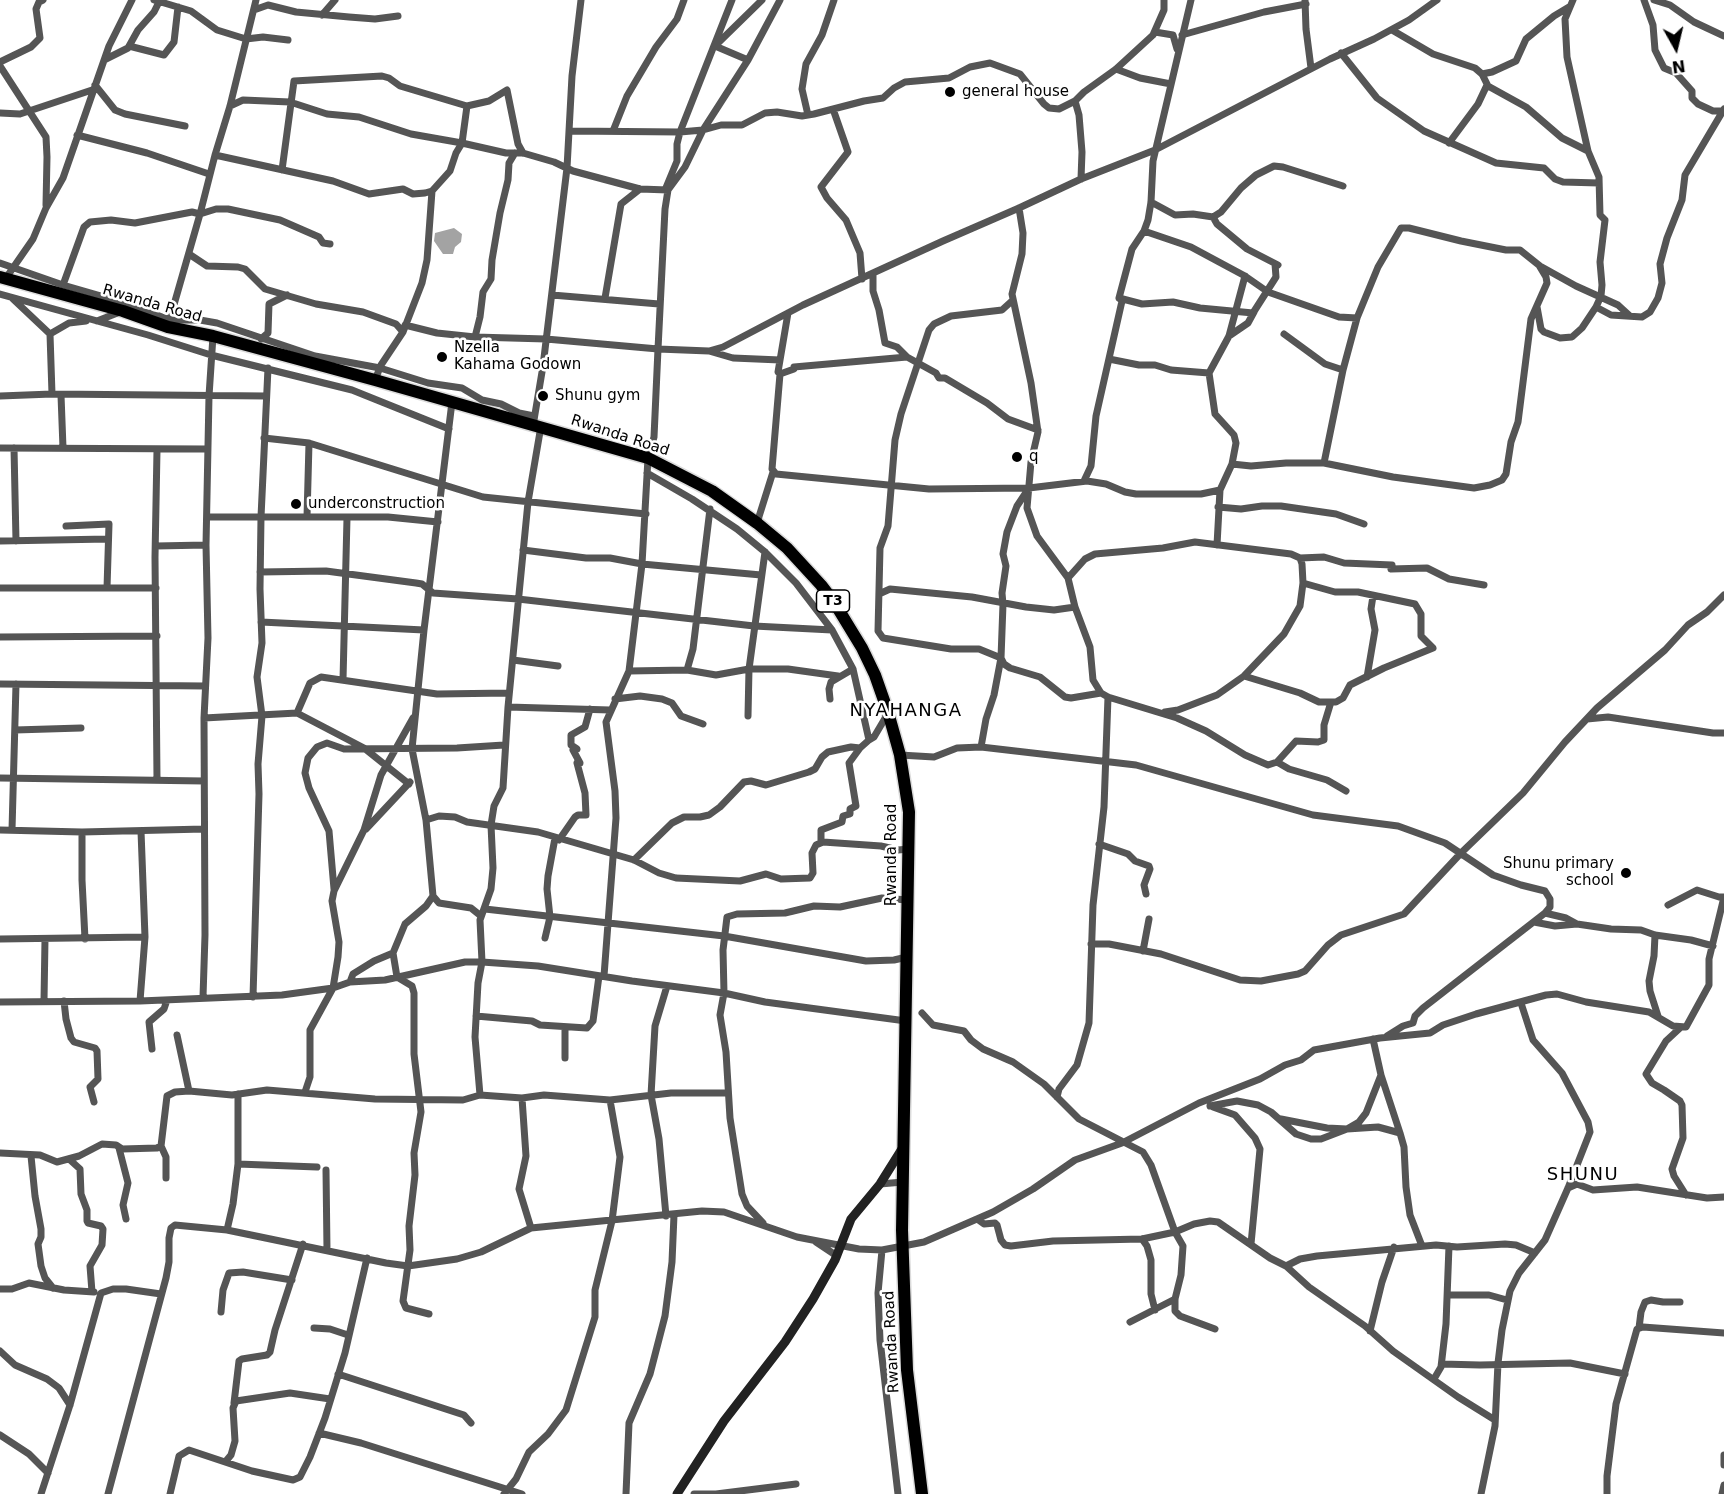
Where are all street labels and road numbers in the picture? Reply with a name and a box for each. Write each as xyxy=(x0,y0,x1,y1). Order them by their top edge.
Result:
street label: Rwanda Road xyxy=(100,281,204,327)
street label: Rwanda Road xyxy=(568,412,672,460)
road number: T3 xyxy=(816,590,850,612)
street label: Rwanda Road xyxy=(883,804,901,906)
street label: Rwanda Road xyxy=(880,1290,904,1394)

